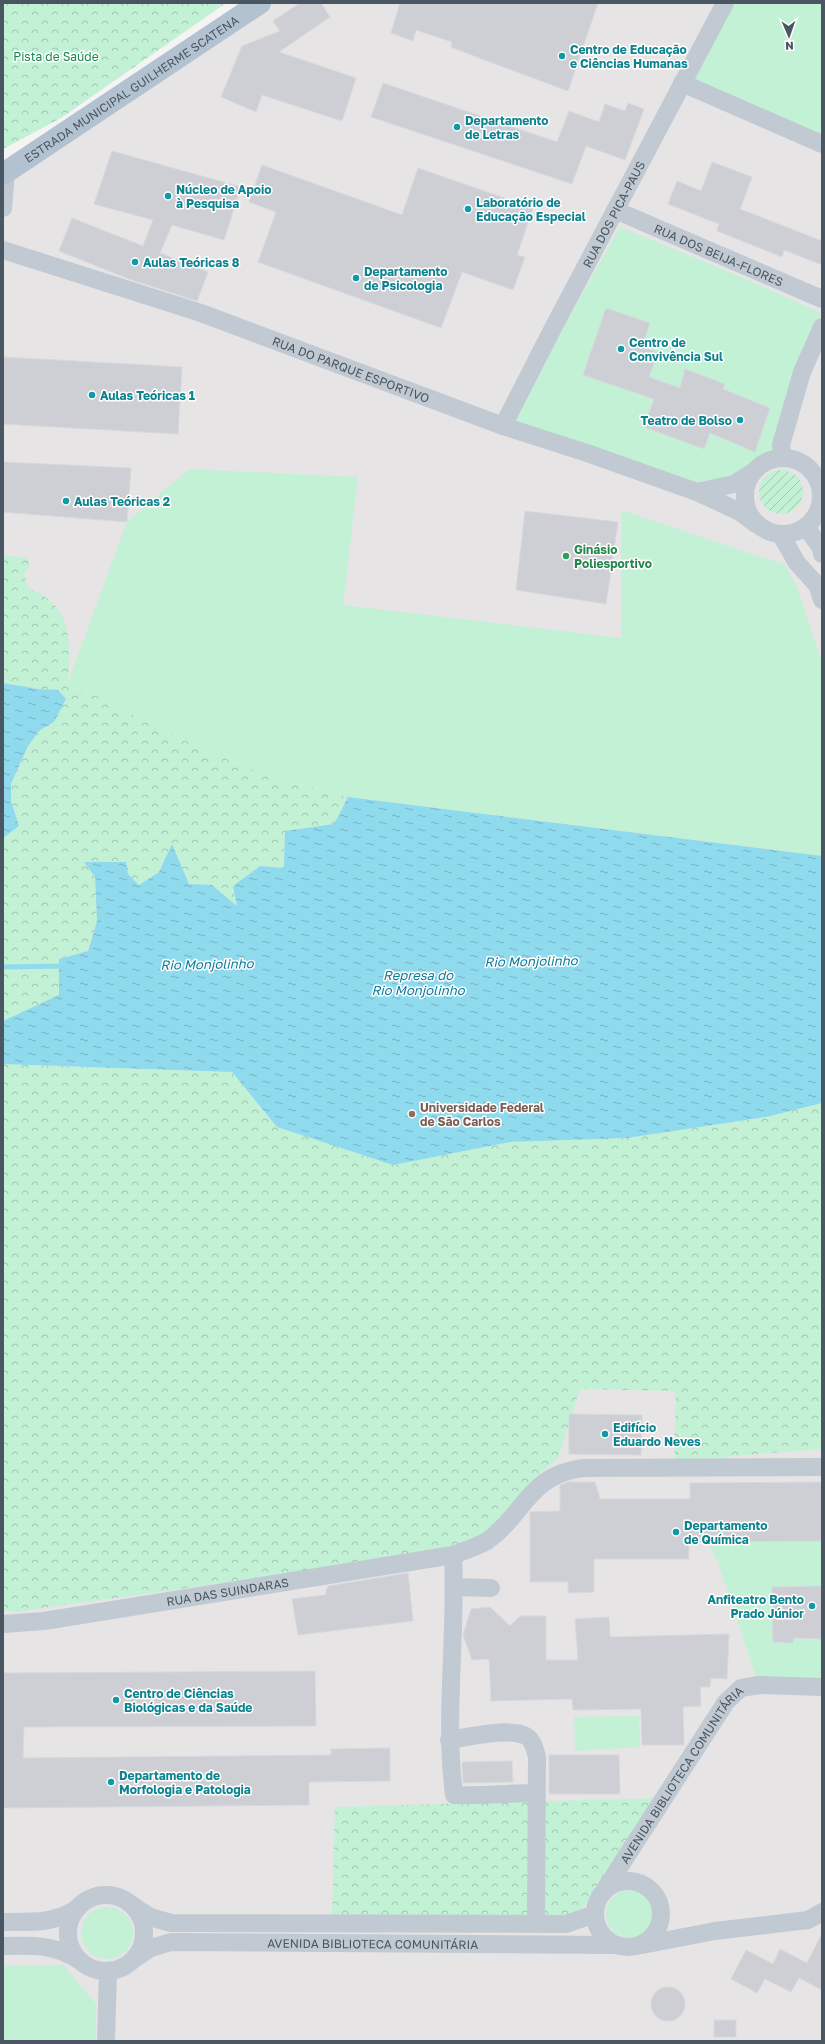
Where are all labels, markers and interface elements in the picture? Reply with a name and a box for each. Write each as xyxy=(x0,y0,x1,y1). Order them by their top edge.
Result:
street label: ESTRADA MUNICIPAL GUILHERME SCATENA xyxy=(21,12,241,165)
north arrow xyxy=(769,16,809,56)
text: N xyxy=(785,40,794,53)
place label: Centro de Educação e Ciências Humanas xyxy=(570,42,688,71)
park label: Pista de Saúde xyxy=(13,49,99,64)
marker: Centro de Educação e Ciências Humanas xyxy=(557,51,567,61)
place label: Departamento de Letras xyxy=(465,113,549,142)
marker: Departamento de Letras xyxy=(452,122,462,132)
street label: RUA DOS PICA-PAUS xyxy=(579,158,648,270)
place label: Núcleo de Apoio à Pesquisa xyxy=(176,182,271,211)
marker: Núcleo de Apoio à Pesquisa xyxy=(163,191,173,201)
place label: Laboratório de Educação Especial xyxy=(476,195,586,224)
marker: Laboratório de Educação Especial xyxy=(463,204,473,214)
street label: RUA DOS BEIJA-FLORES xyxy=(652,220,786,289)
place label: Aulas Teóricas 8 xyxy=(143,255,240,270)
marker: Aulas Teóricas 8 xyxy=(130,257,140,267)
place label: Departamento de Psicologia xyxy=(364,264,448,293)
marker: Departamento de Psicologia xyxy=(351,273,361,283)
street label: RUA DO PARQUE ESPORTIVO xyxy=(270,333,432,405)
place label: Centro de Convivência Sul xyxy=(629,335,723,364)
marker: Centro de Convivência Sul xyxy=(616,344,626,354)
place label: Aulas Teóricas 1 xyxy=(100,388,195,403)
marker: Aulas Teóricas 1 xyxy=(87,390,97,400)
place label: Teatro de Bolso xyxy=(641,413,732,428)
marker: Teatro de Bolso xyxy=(735,415,745,425)
place label: Aulas Teóricas 2 xyxy=(74,494,170,509)
marker: Aulas Teóricas 2 xyxy=(61,496,71,506)
place label: Ginásio Poliesportivo xyxy=(574,542,652,571)
marker: Ginásio Poliesportivo xyxy=(561,551,571,561)
water label: Rio Monjolinho xyxy=(484,952,579,970)
water label: Rio Monjolinho xyxy=(160,955,255,973)
water label: Represa do Rio Monjolinho xyxy=(371,967,466,998)
place label: Universidade Federal de São Carlos xyxy=(420,1100,544,1129)
marker: Universidade Federal de São Carlos xyxy=(407,1109,417,1119)
place label: Edifício Eduardo Neves xyxy=(613,1420,701,1449)
marker: Edifício Eduardo Neves xyxy=(600,1429,610,1439)
place label: Departamento de Química xyxy=(684,1518,768,1547)
marker: Departamento de Química xyxy=(671,1527,681,1537)
street label: RUA DAS SUINDARAS xyxy=(165,1574,290,1609)
place label: Anfiteatro Bento Prado Júnior xyxy=(707,1592,804,1621)
marker: Anfiteatro Bento Prado Júnior xyxy=(807,1601,817,1611)
street label: AVENIDA BIBLIOTECA COMUNITÁRIA xyxy=(616,1683,746,1866)
place label: Centro de Ciências Biológicas e da Saúde xyxy=(124,1686,252,1715)
marker: Centro de Ciências Biológicas e da Saúde xyxy=(111,1695,121,1705)
place label: Departamento de Morfologia e Patologia xyxy=(119,1768,251,1797)
marker: Departamento de Morfologia e Patologia xyxy=(106,1777,116,1787)
street label: AVENIDA BIBLIOTECA COMUNITÁRIA xyxy=(267,1935,478,1952)

